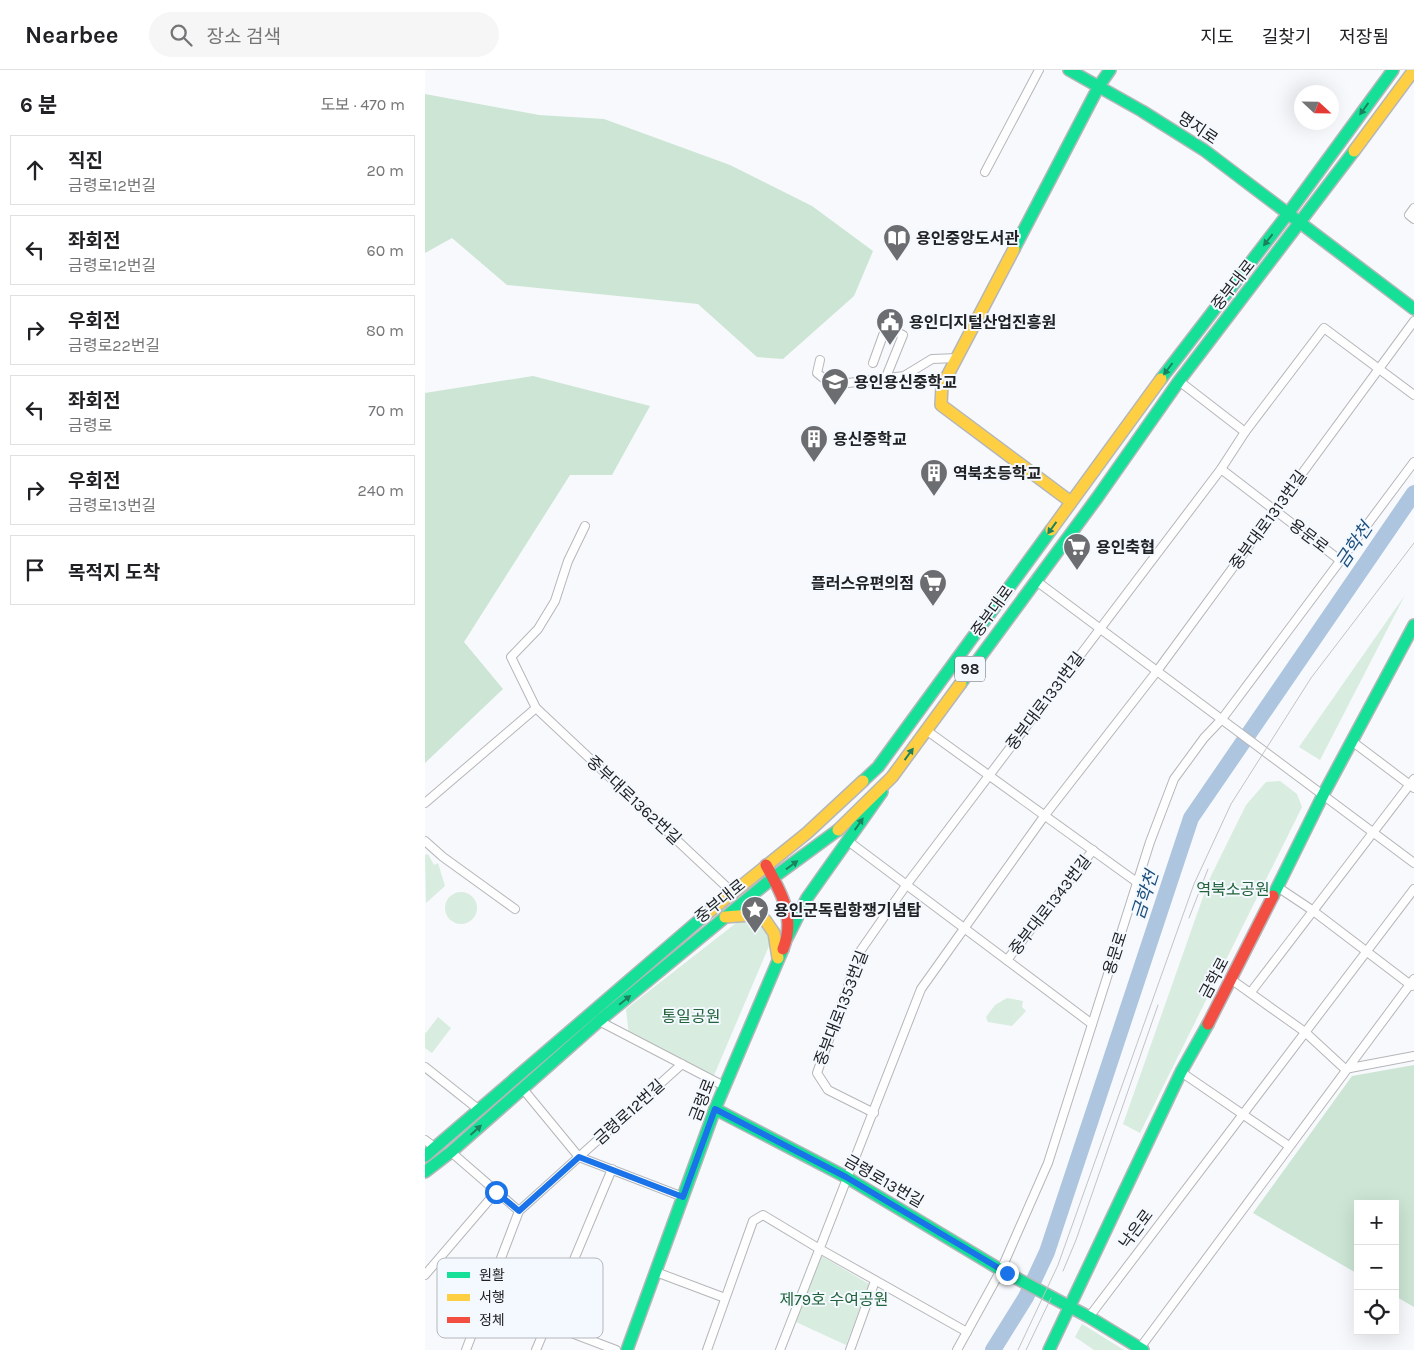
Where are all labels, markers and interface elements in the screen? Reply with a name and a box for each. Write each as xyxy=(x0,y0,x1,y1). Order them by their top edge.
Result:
search box xyxy=(149,12,499,57)
text: Nearbee xyxy=(25,21,119,49)
icon: search xyxy=(167,21,195,49)
text: 장소 검색 xyxy=(207,26,281,48)
text: 지도 xyxy=(1201,26,1234,48)
text: 길찾기 xyxy=(1262,26,1311,48)
text: 저장됨 xyxy=(1339,26,1389,48)
north arrow xyxy=(1294,85,1339,130)
text: 6 분 xyxy=(20,93,57,117)
text: 도보 · 470 m xyxy=(320,95,405,114)
one-way arrow xyxy=(1359,102,1369,116)
street label: 명지로 xyxy=(1174,108,1222,148)
text: 직진 xyxy=(68,150,103,172)
icon: ahead xyxy=(21,156,49,184)
text: 20 m xyxy=(366,161,404,180)
text: 금령로12번길 xyxy=(68,176,156,195)
library icon: 용인중앙도서관 xyxy=(882,223,912,262)
place label: 용인중앙도서관 xyxy=(916,229,1019,248)
text: 좌회전 xyxy=(68,230,120,252)
one-way arrow xyxy=(1262,233,1273,246)
icon: left xyxy=(21,236,49,264)
text: 60 m xyxy=(367,241,404,260)
text: 금령로12번길 xyxy=(68,256,156,275)
street label: 중부대로 xyxy=(1207,256,1259,314)
public building icon: 용인디지털산업진흥원 xyxy=(875,307,905,346)
text: 우회전 xyxy=(68,310,120,332)
place label: 용인디지털산업진흥원 xyxy=(909,313,1056,332)
icon: right xyxy=(21,316,49,344)
text: 80 m xyxy=(366,321,404,340)
text: 금령로22번길 xyxy=(68,336,160,355)
one-way arrow xyxy=(1163,362,1174,375)
school or university icon: 용인용신중학교 xyxy=(820,367,850,406)
place label: 용인용신중학교 xyxy=(854,373,957,392)
text: 좌회전 xyxy=(68,390,120,412)
icon: left xyxy=(21,396,49,424)
text: 70 m xyxy=(368,401,404,420)
text: 금령로 xyxy=(68,416,112,435)
building icon: 용신중학교 xyxy=(799,424,829,463)
place label: 용신중학교 xyxy=(833,430,907,449)
building icon: 역북초등학교 xyxy=(919,458,949,497)
place label: 역북초등학교 xyxy=(953,464,1042,483)
street label: 중부대로1313번길 xyxy=(1226,467,1310,573)
text: 우회전 xyxy=(68,470,120,492)
icon: right xyxy=(21,476,49,504)
text: 240 m xyxy=(358,481,404,500)
text: 금령로13번길 xyxy=(68,496,156,515)
street label: 용문로 xyxy=(1286,515,1333,557)
water label: 금학천 xyxy=(1331,516,1378,572)
one-way arrow xyxy=(1047,521,1057,535)
supermarket icon: 용인축협 xyxy=(1062,532,1092,571)
place label: 용인축협 xyxy=(1096,538,1155,557)
icon: arrive xyxy=(21,556,49,584)
text: 목적지 도착 xyxy=(68,562,160,584)
supermarket icon: 플러스유편의점 xyxy=(918,568,948,607)
place label: 플러스유편의점 xyxy=(811,574,914,593)
street label: 중부대로 xyxy=(967,581,1017,640)
street label: 중부대로1331번길 xyxy=(1002,648,1088,754)
road number: 98 xyxy=(955,656,985,682)
one-way arrow xyxy=(904,747,914,760)
street label: 중부대로1362번길 xyxy=(583,752,685,848)
one-way arrow xyxy=(854,818,864,831)
street label: 중부대로1343번길 xyxy=(1005,851,1095,959)
one-way arrow xyxy=(785,860,799,870)
water label: 금학천 xyxy=(1127,866,1164,922)
street label: 중부대로 xyxy=(691,875,749,927)
park label: 역북소공원 xyxy=(1196,880,1270,899)
place icon: 용인군독립항쟁기념탑 xyxy=(740,895,770,934)
place label: 용인군독립항쟁기념탑 xyxy=(774,901,921,920)
street label: 용문로 xyxy=(1099,929,1131,977)
street label: 중부대로1353번길 xyxy=(810,948,872,1068)
street label: 금학로 xyxy=(1195,954,1233,1002)
one-way arrow xyxy=(618,994,631,1005)
park label: 통일공원 xyxy=(662,1007,720,1026)
street label: 금령로12번길 xyxy=(590,1075,668,1149)
street label: 금령로 xyxy=(685,1076,719,1124)
one-way arrow xyxy=(469,1124,481,1136)
street label: 금령로13번길 xyxy=(841,1151,927,1211)
route start xyxy=(485,1181,508,1204)
map controls xyxy=(1354,1200,1399,1335)
button: + xyxy=(1354,1200,1399,1245)
street label: 낙은로 xyxy=(1115,1205,1157,1252)
button: − xyxy=(1354,1245,1399,1290)
legend xyxy=(437,1258,603,1338)
route end xyxy=(996,1262,1019,1285)
text: 원활 xyxy=(479,1267,505,1284)
text: 서행 xyxy=(479,1289,505,1306)
park label: 제79호 수여공원 xyxy=(780,1290,888,1309)
button: locate xyxy=(1354,1290,1399,1335)
text: 정체 xyxy=(479,1312,505,1329)

